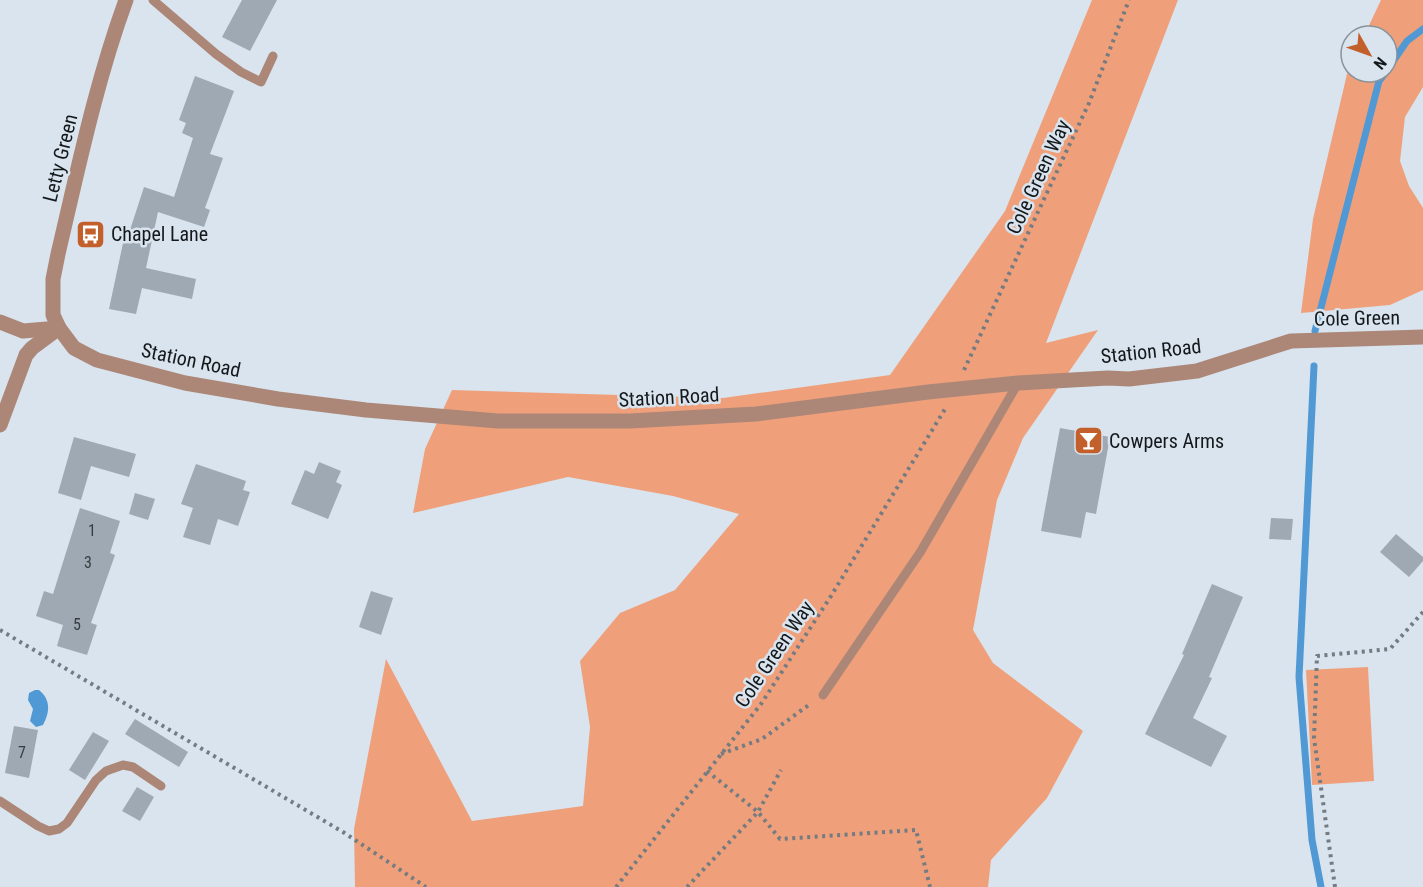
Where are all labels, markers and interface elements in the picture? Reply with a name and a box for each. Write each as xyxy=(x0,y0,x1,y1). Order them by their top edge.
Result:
north arrow xyxy=(1339,24,1399,84)
text: N xyxy=(1370,53,1391,73)
street label: Letty Green xyxy=(37,112,83,204)
street label: Cole Green Way xyxy=(1001,116,1075,238)
bus stop icon: Chapel Lane xyxy=(74,218,106,250)
place label: Chapel Lane xyxy=(111,222,208,246)
street label: Cole Green xyxy=(1314,305,1400,331)
street label: Station Road xyxy=(1100,334,1202,368)
street label: Station Road xyxy=(139,338,243,382)
street label: Station Road xyxy=(618,382,720,412)
bar icon: Cowpers Arms xyxy=(1072,425,1104,457)
place label: Cowpers Arms xyxy=(1109,429,1224,453)
house number: 1 xyxy=(88,521,96,540)
house number: 3 xyxy=(84,553,92,572)
street label: Cole Green Way xyxy=(730,596,818,712)
house number: 5 xyxy=(73,615,81,634)
house number: 7 xyxy=(18,743,26,762)

